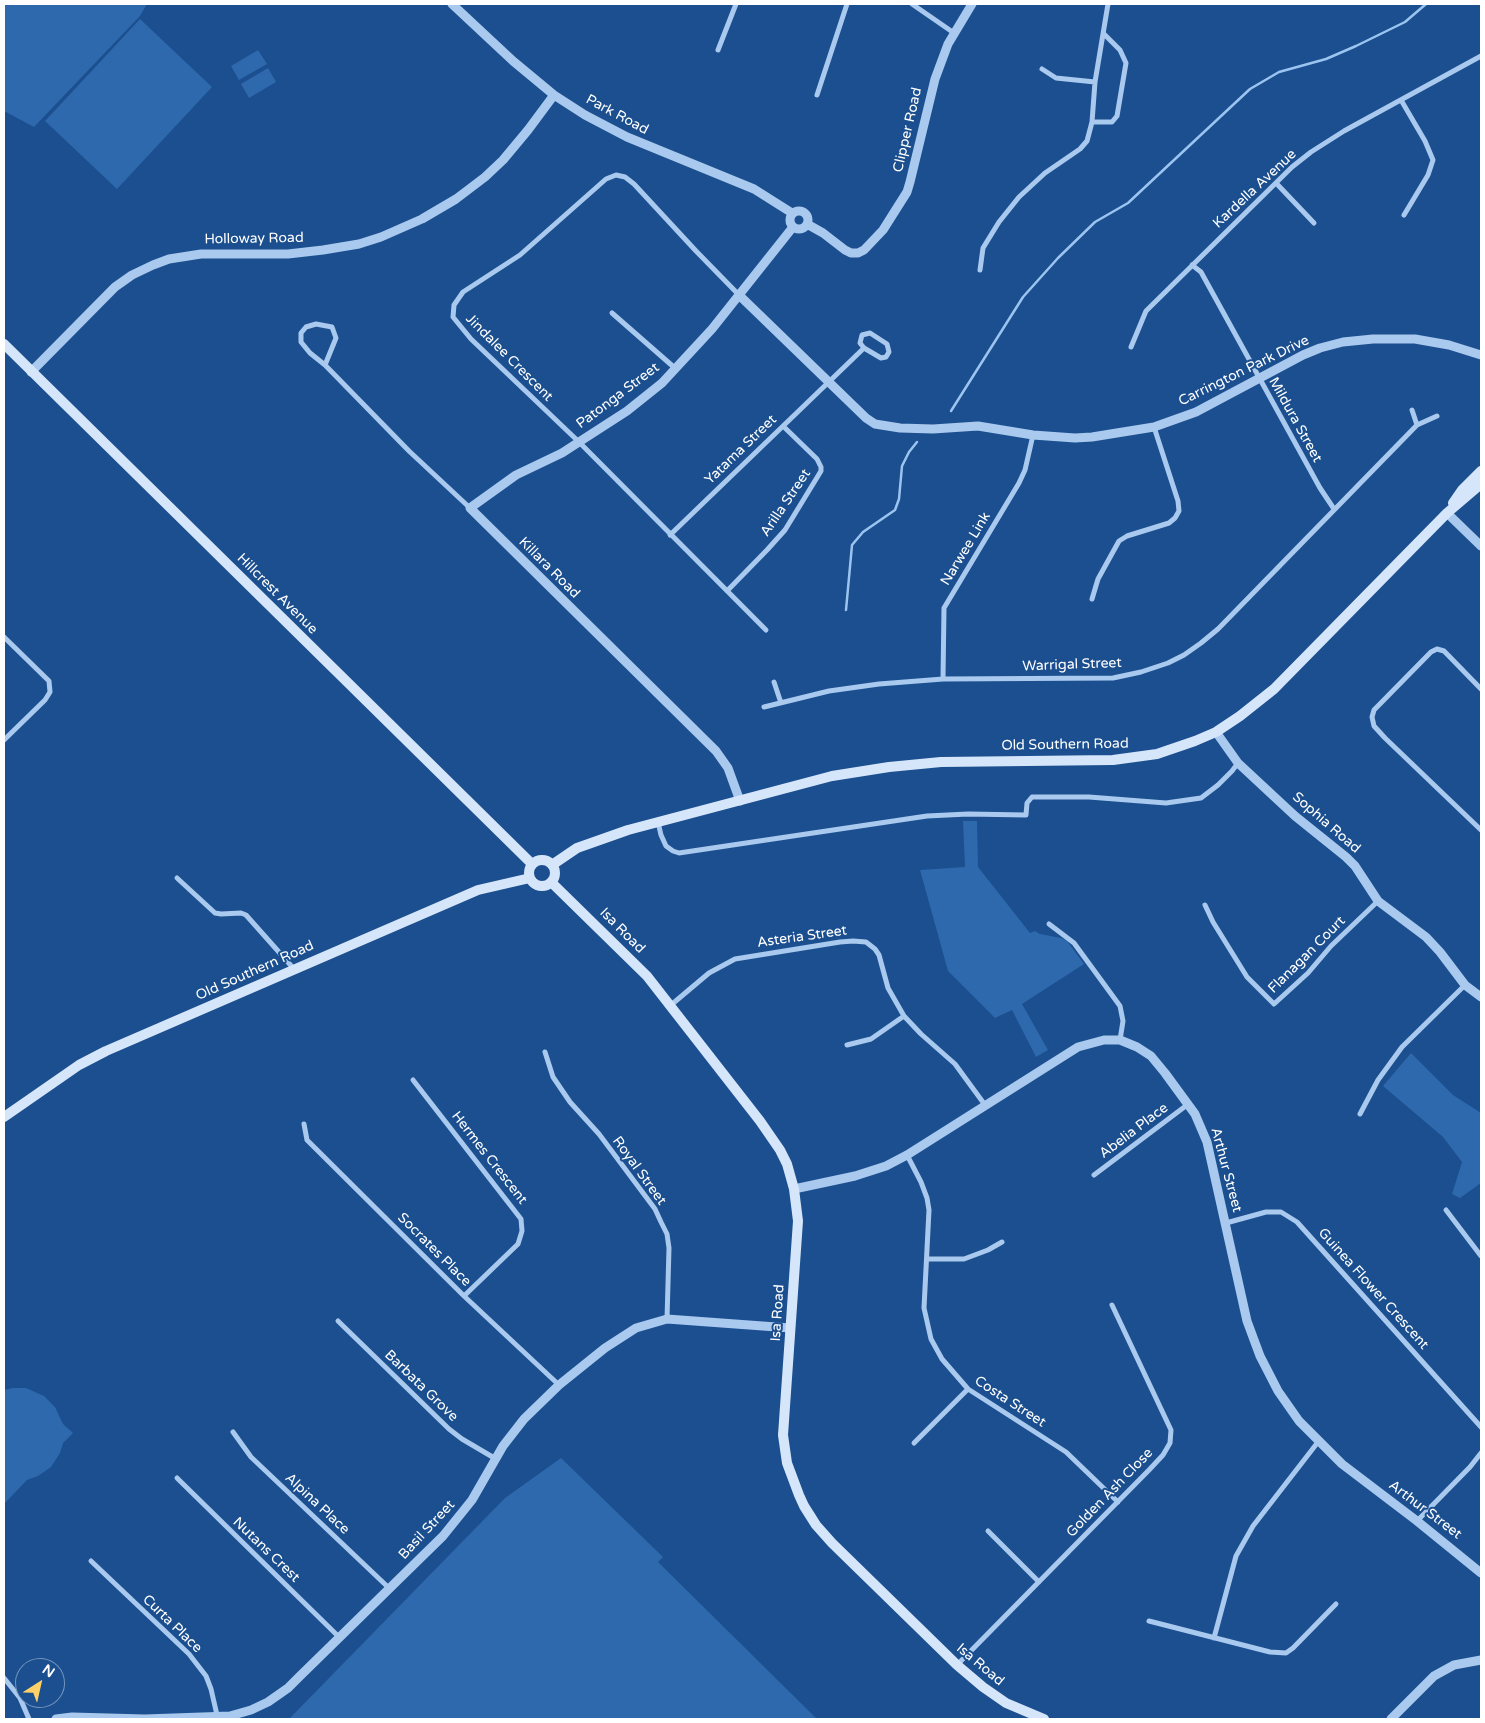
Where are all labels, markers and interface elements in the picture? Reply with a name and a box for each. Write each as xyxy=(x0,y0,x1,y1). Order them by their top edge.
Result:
street label: Clipper Road xyxy=(890,86,926,174)
street label: Park Road xyxy=(583,91,651,139)
street label: Kardella Avenue xyxy=(1210,146,1300,232)
street label: Holloway Road xyxy=(204,230,304,248)
street label: Jindalee Crescent xyxy=(462,311,556,405)
street label: Carrington Park Drive xyxy=(1176,332,1312,410)
street label: Patonga Street xyxy=(573,359,663,433)
street label: Mildura Street xyxy=(1265,375,1325,465)
street label: Yatama Street xyxy=(702,412,780,488)
street label: Arilla Street xyxy=(757,466,815,540)
street label: Narwee Link xyxy=(938,509,994,589)
street label: Killara Road xyxy=(515,534,583,602)
street label: Hillcrest Avenue xyxy=(233,550,321,638)
street label: Warrigal Street xyxy=(1022,655,1122,675)
street label: Old Southern Road xyxy=(1001,735,1129,755)
street label: Sophia Road xyxy=(1289,789,1363,857)
street label: Isa Road xyxy=(596,905,648,957)
street label: Flanagan Court xyxy=(1265,913,1349,997)
street label: Asteria Street xyxy=(756,922,848,952)
street label: Old Southern Road xyxy=(193,937,317,1005)
street label: Abelia Place xyxy=(1096,1100,1172,1162)
street label: Hermes Crescent xyxy=(448,1108,530,1208)
street label: Arthur Street xyxy=(1207,1126,1245,1214)
street label: Royal Street xyxy=(608,1133,670,1209)
street label: Socrates Place xyxy=(394,1210,474,1290)
street label: Guinea Flower Crescent xyxy=(1314,1225,1432,1353)
street label: Isa Road xyxy=(768,1284,788,1342)
street label: Barbata Grove xyxy=(381,1347,461,1425)
street label: Costa Street xyxy=(971,1373,1049,1431)
street label: Golden Ash Close xyxy=(1063,1445,1157,1541)
street label: Alpina Place xyxy=(281,1470,353,1538)
street label: Arthur Street xyxy=(1385,1477,1465,1543)
street label: Basil Street xyxy=(395,1497,459,1563)
street label: Nutans Crest xyxy=(229,1514,303,1586)
street label: Curta Place xyxy=(139,1591,205,1657)
street label: Isa Road xyxy=(953,1640,1007,1690)
north arrow xyxy=(15,1658,65,1708)
text: N xyxy=(39,1661,58,1681)

